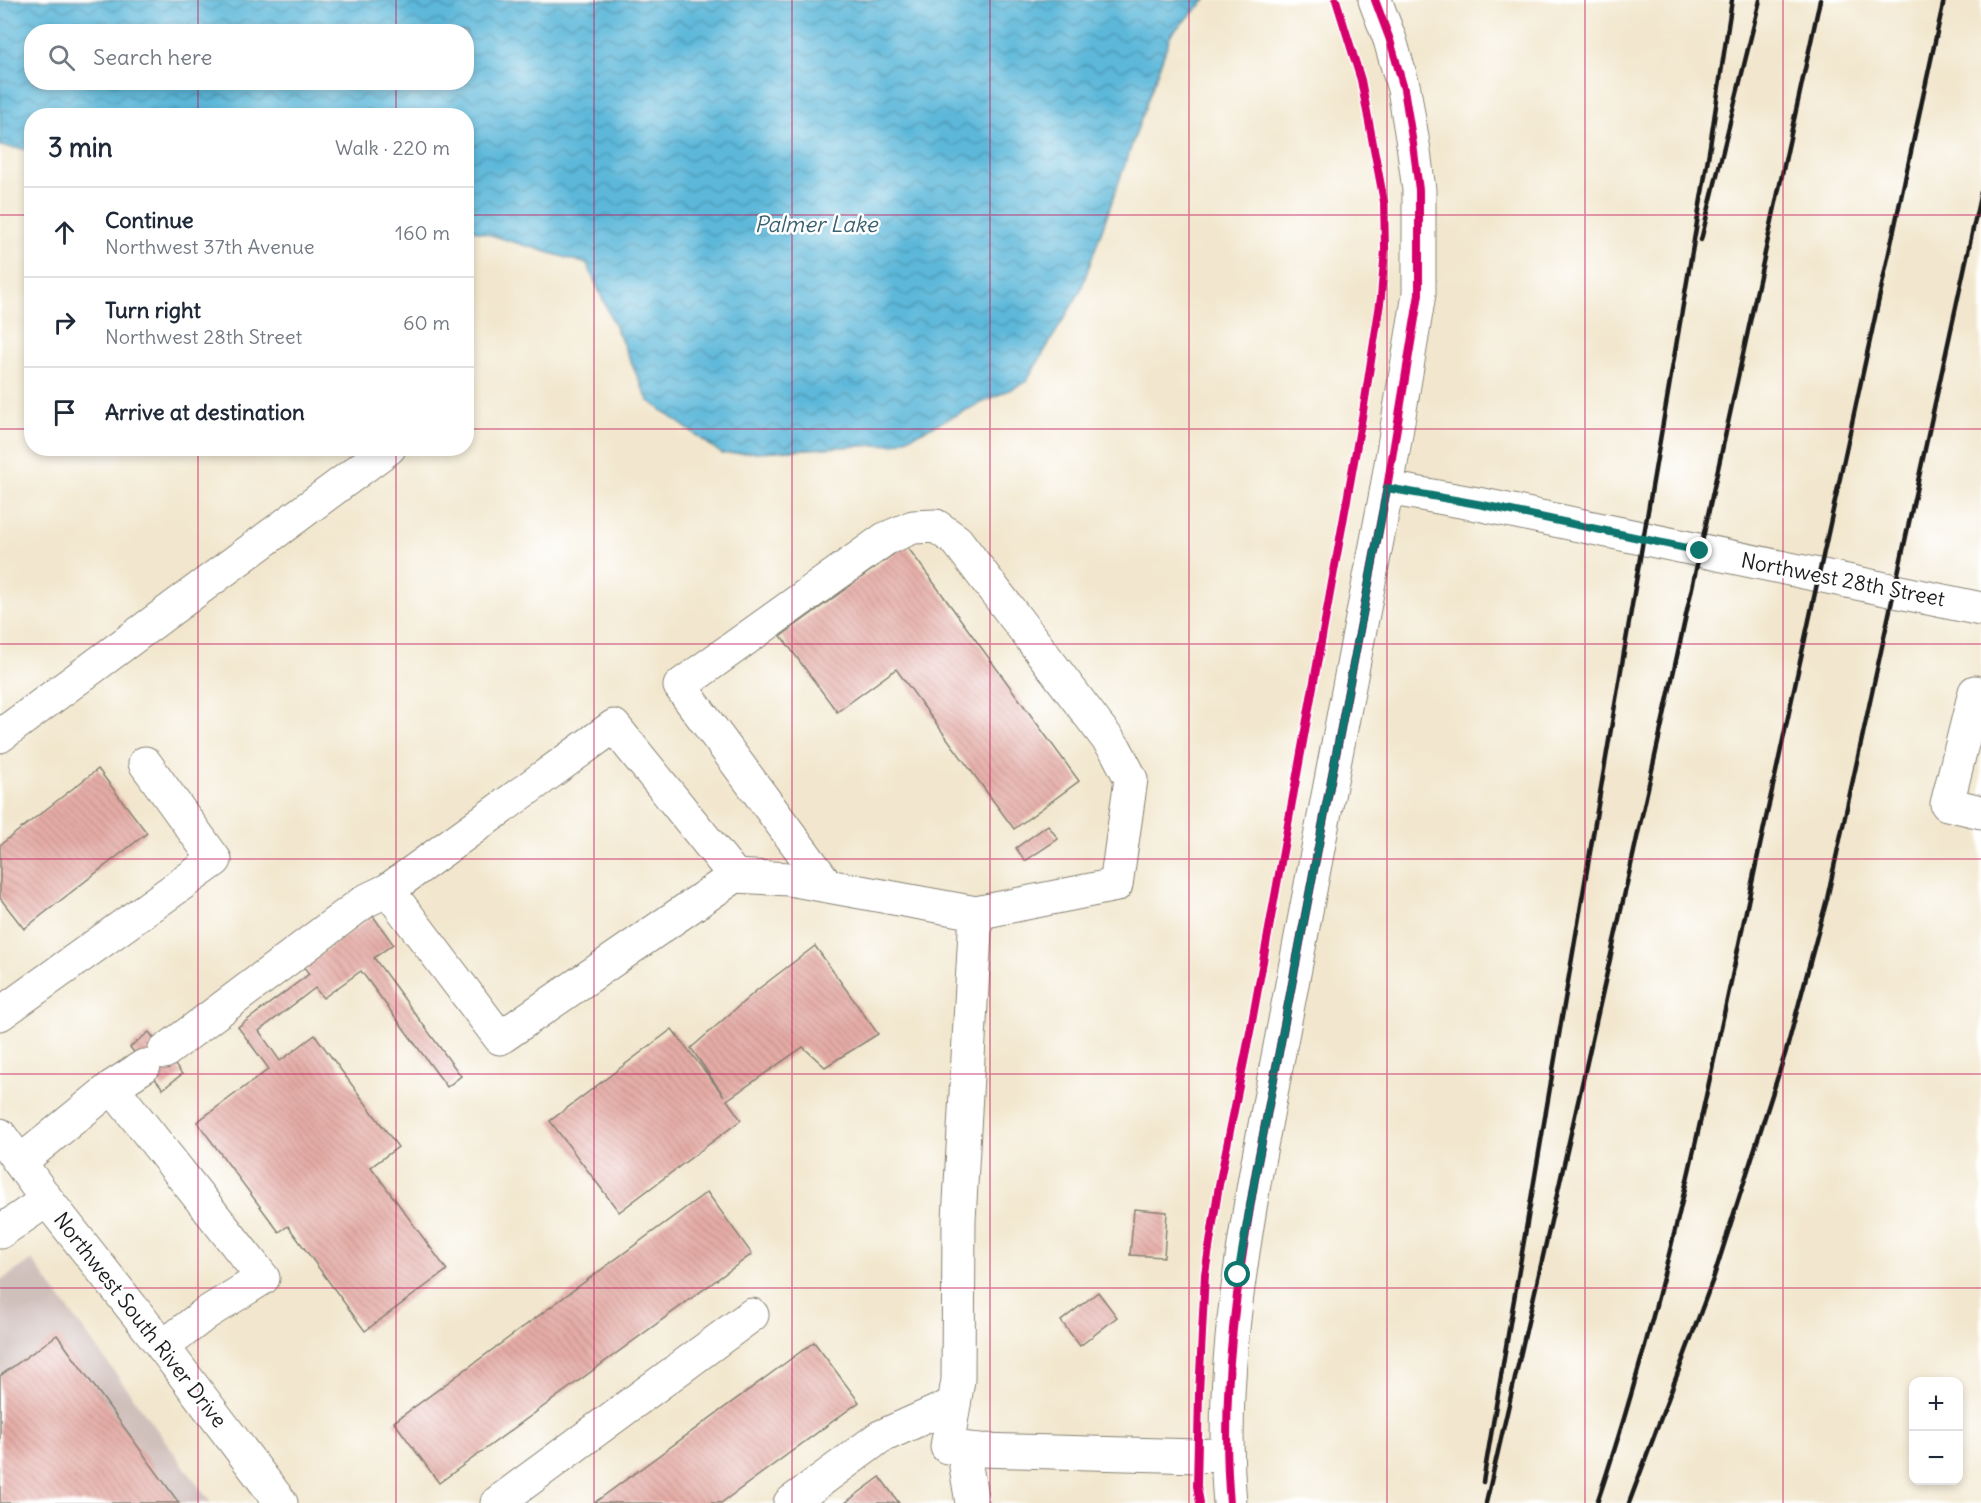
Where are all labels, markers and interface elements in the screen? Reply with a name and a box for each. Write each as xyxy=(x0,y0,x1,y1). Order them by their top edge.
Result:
search box xyxy=(24,24,474,90)
icon: search xyxy=(45,41,78,74)
text: Search here xyxy=(93,43,212,71)
text: 3 min xyxy=(48,131,113,164)
text: Walk · 220 m xyxy=(335,135,450,160)
text: Continue xyxy=(105,206,194,234)
water label: Palmer Lake xyxy=(755,210,880,238)
icon: ahead xyxy=(48,216,81,249)
text: 160 m xyxy=(395,220,450,245)
text: Northwest 37th Avenue xyxy=(105,234,315,259)
text: Turn right xyxy=(105,296,201,324)
icon: right xyxy=(48,306,81,339)
text: 60 m xyxy=(403,310,450,335)
text: Northwest 28th Street xyxy=(105,324,302,349)
icon: arrive xyxy=(48,396,81,429)
text: Arrive at destination xyxy=(105,398,305,426)
route end xyxy=(1686,537,1712,563)
street label: Northwest 28th Street xyxy=(1739,547,1947,613)
street label: Northwest South River Drive xyxy=(48,1207,233,1433)
route start xyxy=(1224,1261,1250,1287)
map controls xyxy=(1909,1377,1963,1485)
button: + xyxy=(1909,1377,1963,1431)
button: − xyxy=(1909,1431,1963,1485)

